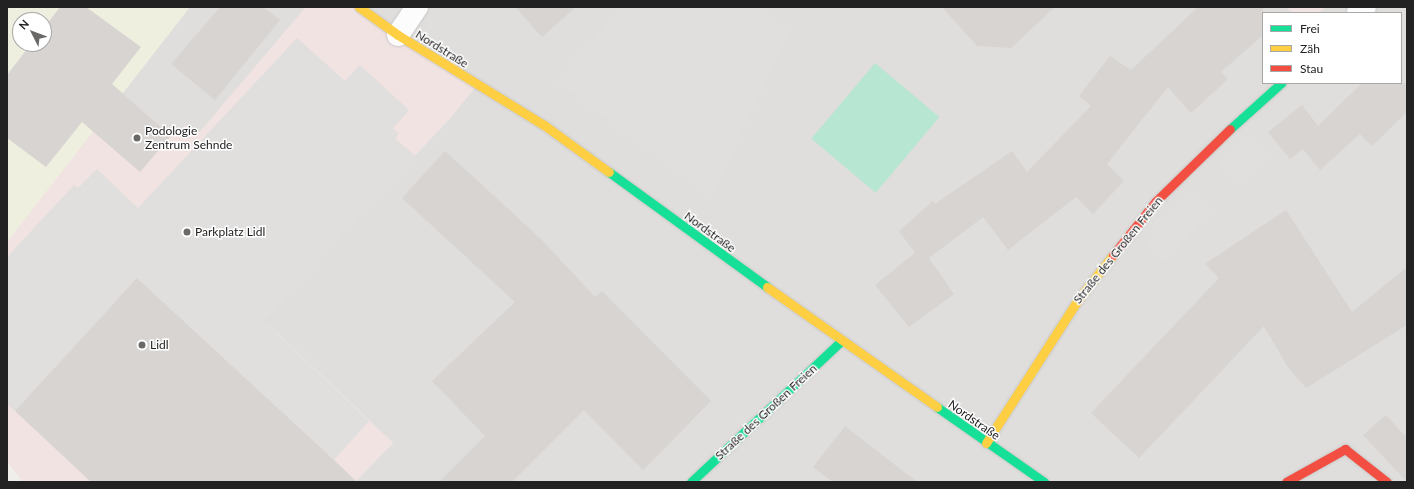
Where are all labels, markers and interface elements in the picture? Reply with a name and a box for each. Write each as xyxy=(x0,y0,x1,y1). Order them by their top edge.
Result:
north arrow xyxy=(12,12,52,52)
legend xyxy=(1262,12,1402,84)
text: N xyxy=(16,17,31,32)
text: Frei xyxy=(1300,21,1320,36)
street label: Nordstraße xyxy=(413,27,471,71)
text: Zäh xyxy=(1300,41,1320,56)
text: Stau xyxy=(1300,61,1323,76)
place label: Podologie Zentrum Sehnde xyxy=(145,124,232,152)
marker: Podologie Zentrum Sehnde xyxy=(132,133,142,143)
street label: Straße des Großen Freien xyxy=(1070,193,1166,307)
street label: Nordstraße xyxy=(682,209,738,255)
place label: Parkplatz Lidl xyxy=(195,225,265,239)
marker: Parkplatz Lidl xyxy=(182,227,192,237)
place label: Lidl xyxy=(150,338,169,352)
marker: Lidl xyxy=(137,340,147,350)
street label: Straße des Großen Freien xyxy=(712,361,820,463)
street label: Nordstraße xyxy=(945,397,1003,443)

